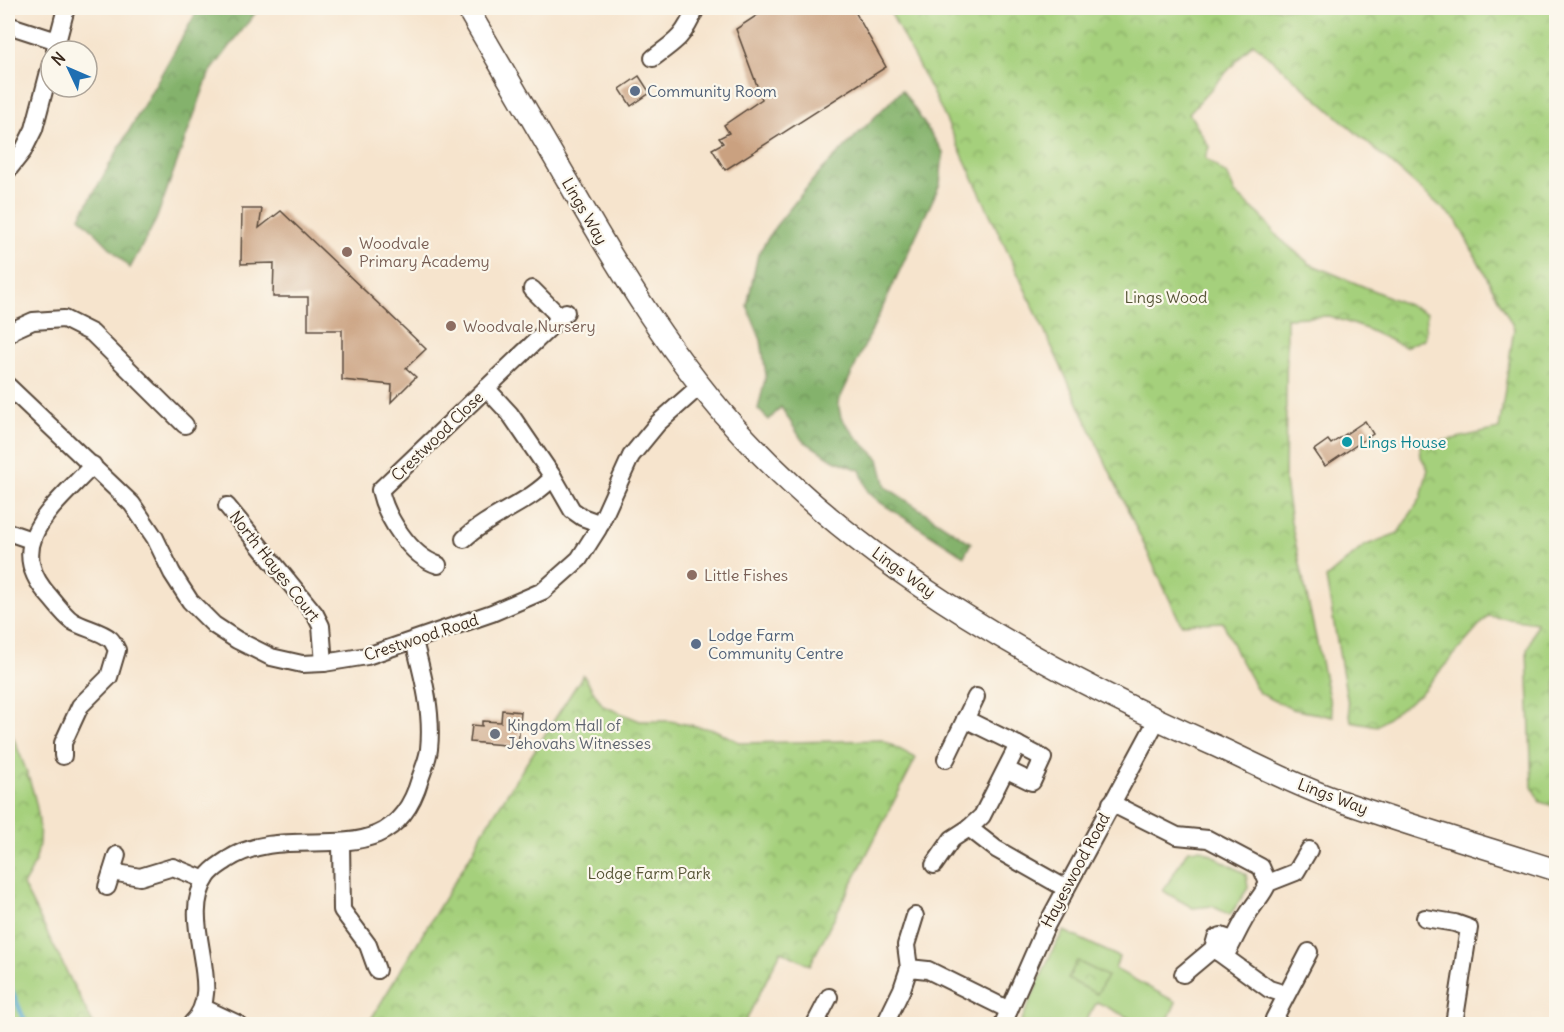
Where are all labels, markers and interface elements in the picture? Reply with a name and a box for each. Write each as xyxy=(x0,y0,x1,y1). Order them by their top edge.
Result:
north arrow xyxy=(39,39,99,99)
text: N xyxy=(47,48,69,70)
place label: Community Room xyxy=(647,81,777,101)
marker: Community Room xyxy=(628,84,642,98)
street label: Lings Way xyxy=(558,174,612,248)
place label: Woodvale Primary Academy xyxy=(359,233,490,271)
marker: Woodvale Primary Academy xyxy=(340,245,354,259)
park label: Lings Wood xyxy=(1125,287,1207,307)
place label: Woodvale Nursery xyxy=(463,316,596,336)
marker: Woodvale Nursery xyxy=(444,319,458,333)
street label: Crestwood Close xyxy=(387,387,487,485)
place label: Lings House xyxy=(1359,432,1446,452)
marker: Lings House xyxy=(1340,435,1354,449)
street label: North Hayes Court xyxy=(226,507,325,626)
street label: Lings Way xyxy=(868,542,940,602)
place label: Little Fishes xyxy=(704,565,788,585)
marker: Little Fishes xyxy=(685,568,699,582)
street label: Crestwood Road xyxy=(361,609,481,665)
place label: Lodge Farm Community Centre xyxy=(708,625,844,663)
marker: Lodge Farm Community Centre xyxy=(689,637,703,651)
place label: Kingdom Hall of Jehovahs Witnesses xyxy=(507,715,651,753)
marker: Kingdom Hall of Jehovahs Witnesses xyxy=(488,727,502,741)
street label: Lings Way xyxy=(1295,773,1371,819)
street label: Hayeswood Road xyxy=(1036,809,1114,931)
park label: Lodge Farm Park xyxy=(587,863,711,883)

